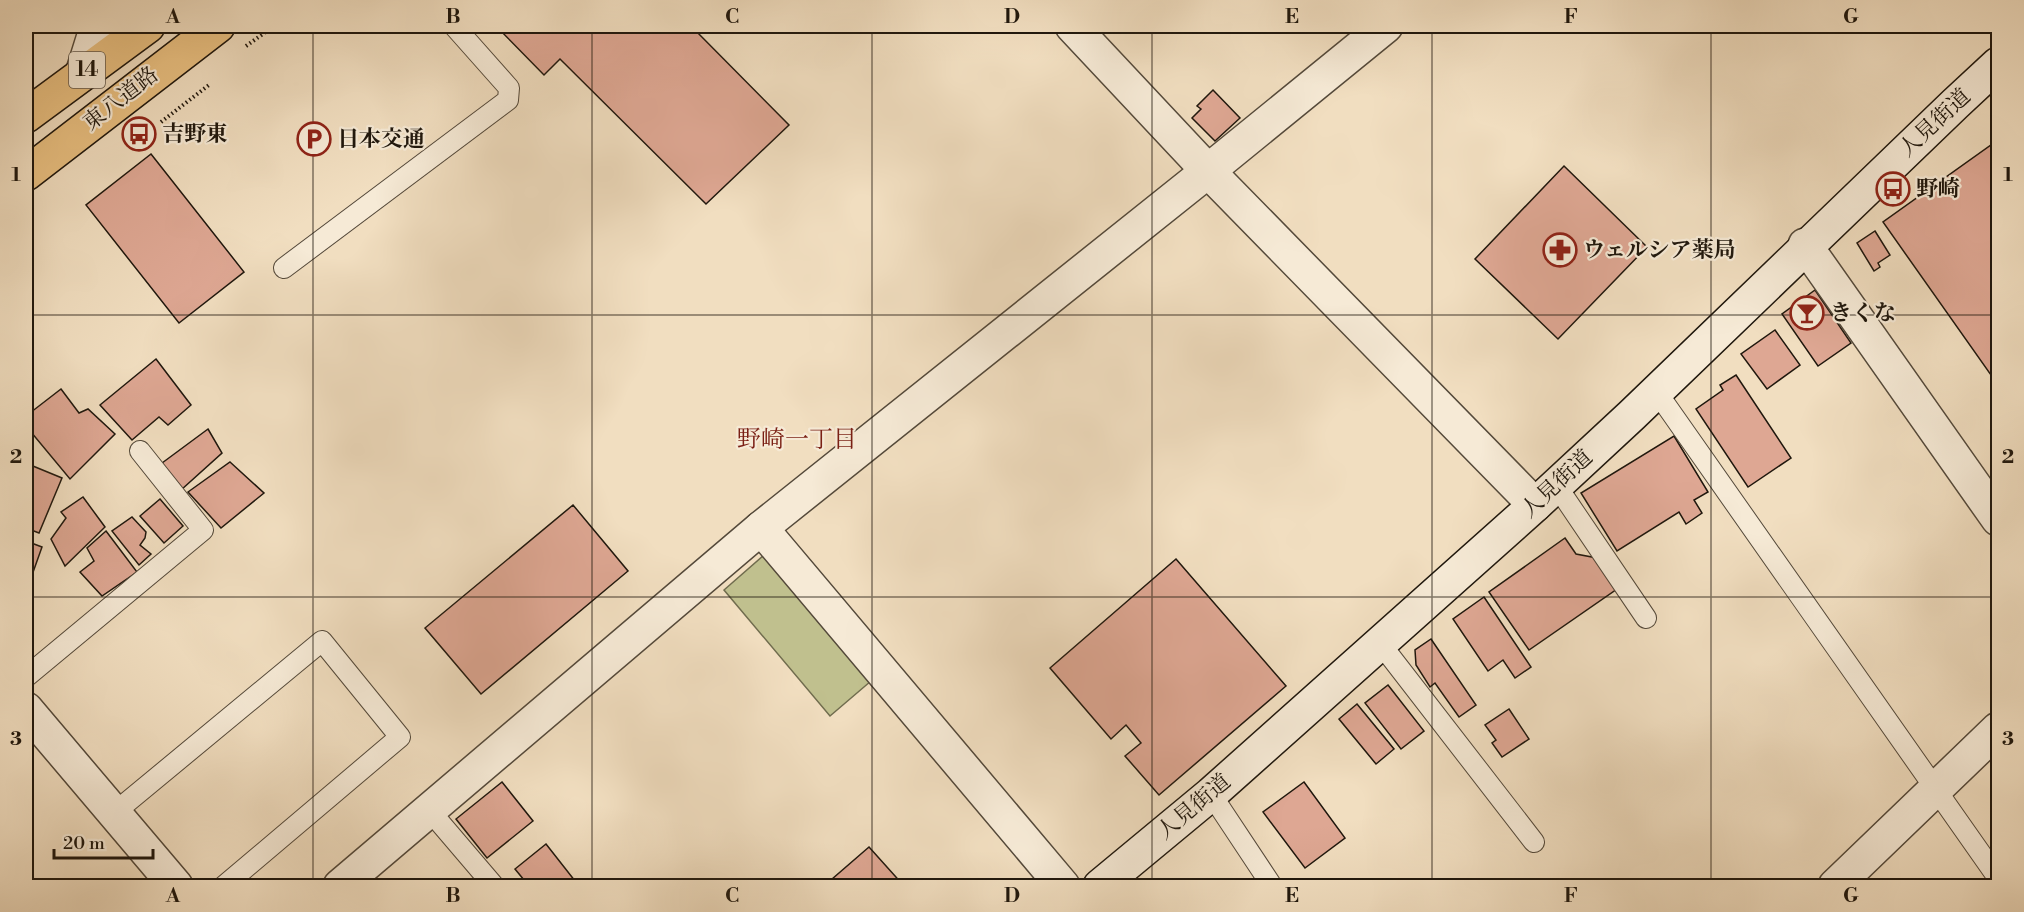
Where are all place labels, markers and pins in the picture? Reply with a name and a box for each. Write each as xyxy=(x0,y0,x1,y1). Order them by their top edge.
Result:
bus stop icon: 吉野東 xyxy=(121,116,157,152)
place label: 吉野東 xyxy=(162,121,228,148)
parking icon: 日本交通 xyxy=(296,121,332,157)
place label: 日本交通 xyxy=(337,126,425,153)
bus stop icon: 野崎 xyxy=(1875,171,1911,207)
place label: 野崎 xyxy=(1916,176,1960,203)
pharmacy icon: ウェルシア薬局 xyxy=(1542,232,1578,268)
place label: ウェルシア薬局 xyxy=(1583,237,1736,264)
bar icon: きくな xyxy=(1789,295,1825,331)
place label: きくな xyxy=(1830,300,1896,327)

